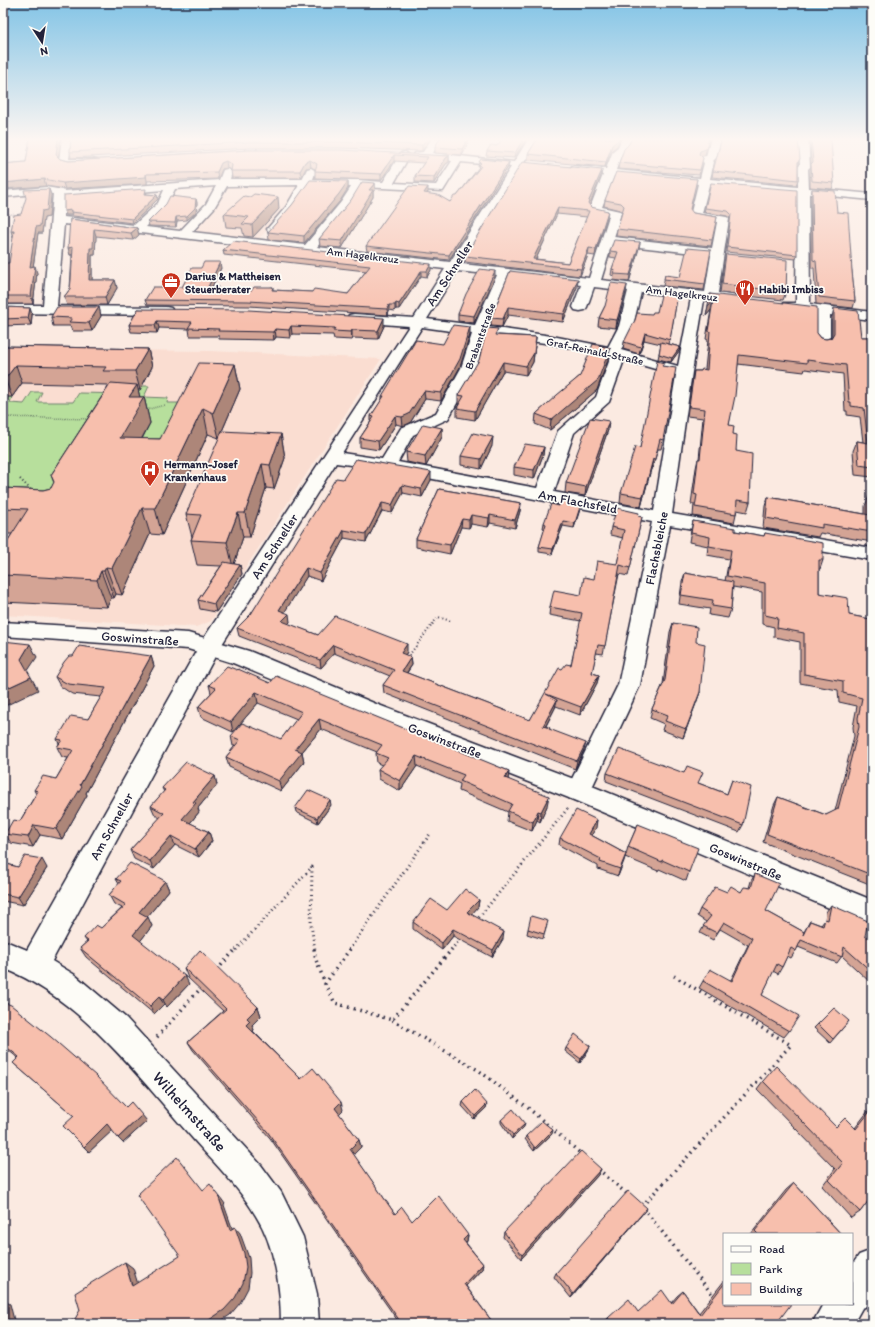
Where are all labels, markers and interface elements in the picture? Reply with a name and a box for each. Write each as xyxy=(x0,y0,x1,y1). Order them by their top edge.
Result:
north arrow xyxy=(22,22,62,62)
text: N xyxy=(39,44,49,58)
street label: Am Schneller xyxy=(423,237,476,309)
street label: Am Hagelkreuz xyxy=(326,245,400,266)
place label: Darius & Mattheisen Steuerberater xyxy=(185,270,282,296)
office icon: Darius & Mattheisen Steuerberater xyxy=(160,271,182,299)
restaurant icon: Habibi Imbiss xyxy=(734,278,756,306)
street label: Am Hagelkreuz xyxy=(645,283,719,304)
place label: Habibi Imbiss xyxy=(759,283,824,296)
street label: Brabantstraße xyxy=(462,301,499,371)
street label: Graf-Reinald-Straße xyxy=(545,335,645,368)
place label: Hermann-Josef Krankenhaus xyxy=(164,458,238,484)
hospital icon: Hermann-Josef Krankenhaus xyxy=(139,459,161,487)
street label: Am Flachsfeld xyxy=(537,487,619,516)
street label: Am Schneller xyxy=(248,510,301,582)
street label: Flachsbleiche xyxy=(642,510,671,586)
street label: Goswinstraße xyxy=(101,628,179,649)
street label: Goswinstraße xyxy=(406,720,484,761)
street label: Am Schneller xyxy=(87,789,136,862)
street label: Goswinstraße xyxy=(707,839,784,884)
street label: Wilhelmstraße xyxy=(149,1067,231,1155)
legend xyxy=(723,1233,853,1305)
text: Road xyxy=(759,1242,785,1256)
text: Park xyxy=(759,1262,783,1276)
text: Building xyxy=(759,1282,803,1296)

